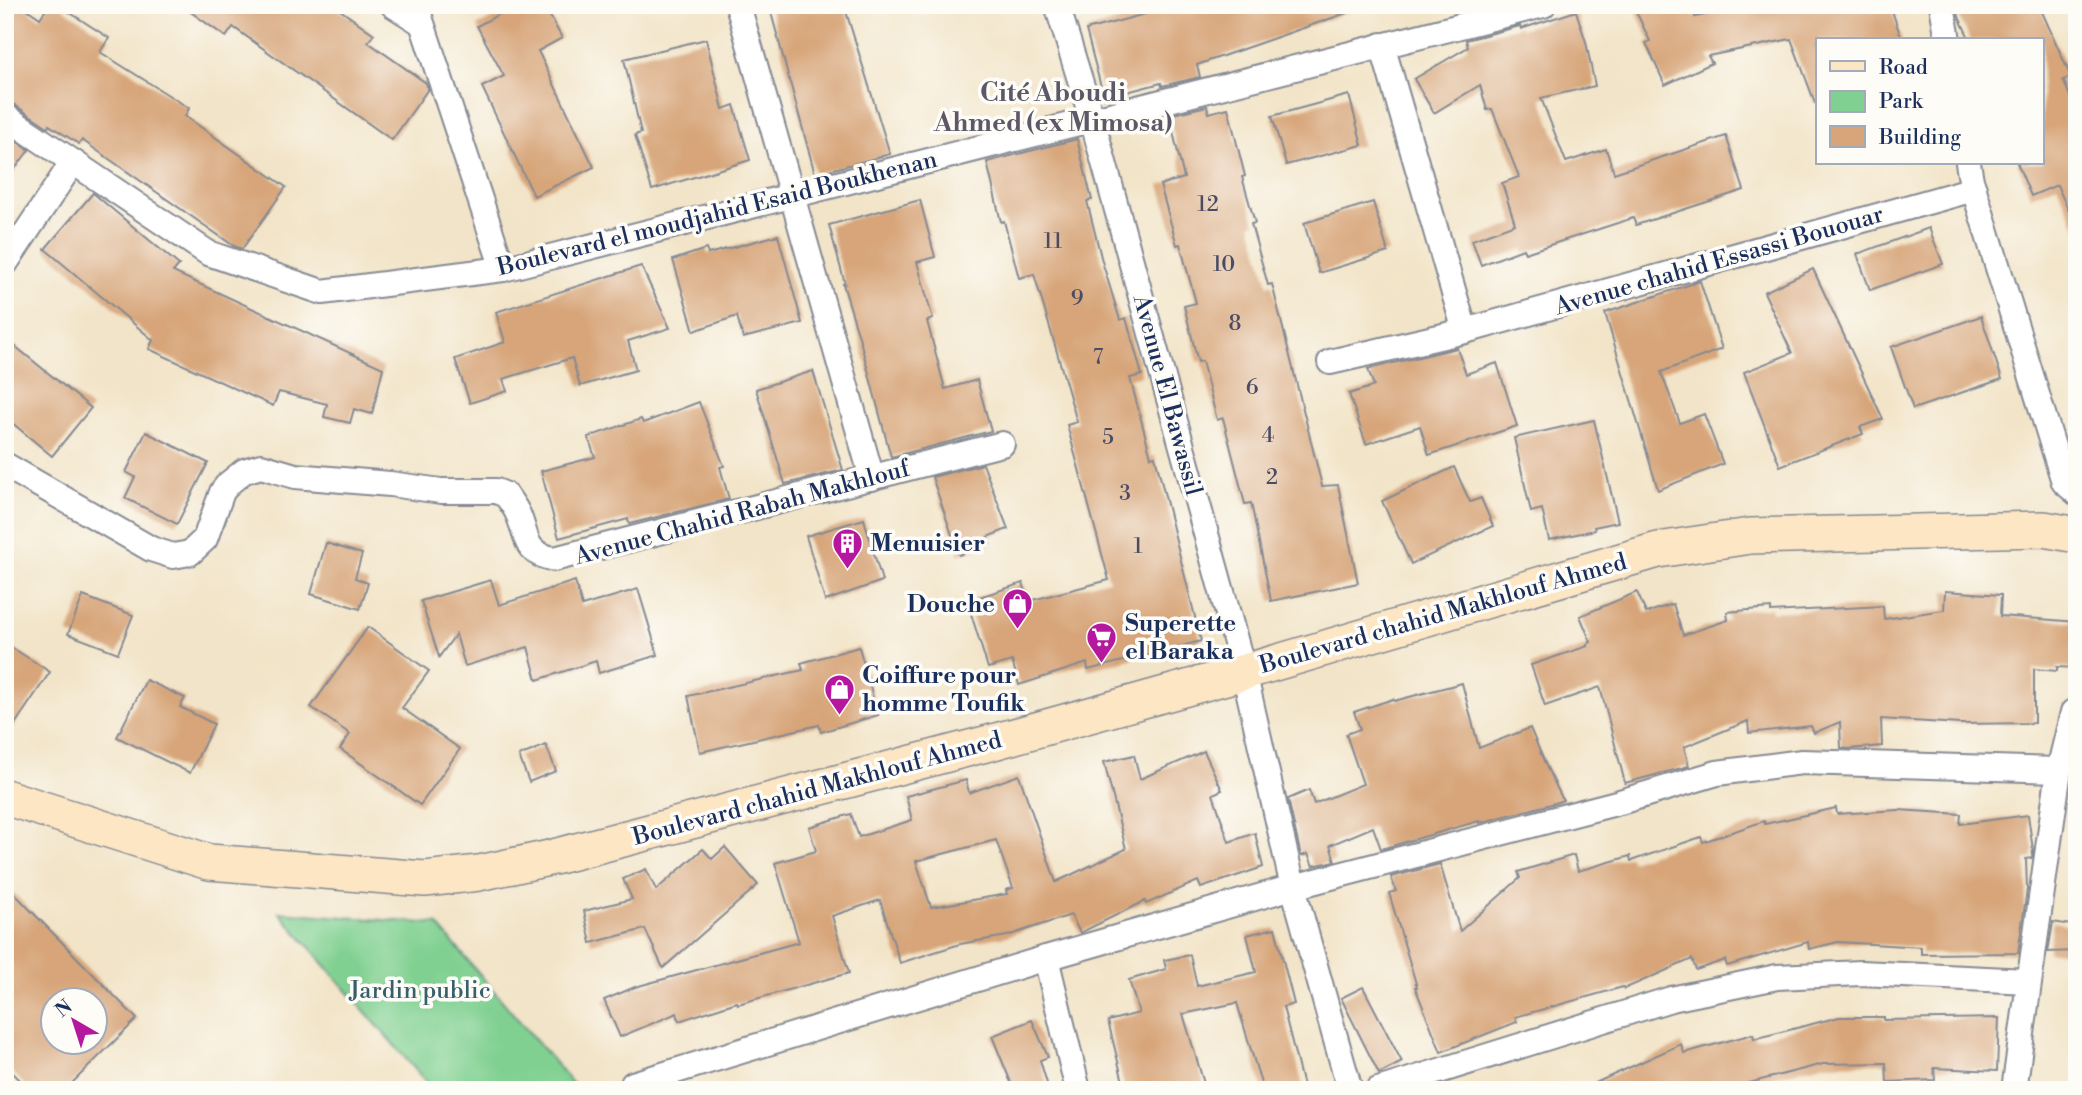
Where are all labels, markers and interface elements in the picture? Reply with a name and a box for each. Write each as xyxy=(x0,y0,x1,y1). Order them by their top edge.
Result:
legend xyxy=(1816,38,2044,164)
text: Road xyxy=(1879,55,1928,81)
district label: Cité Aboudi Ahmed (ex Mimosa) xyxy=(933,77,1172,139)
text: Park xyxy=(1879,89,1924,115)
text: Building xyxy=(1878,125,1961,151)
street label: Boulevard el moudjahid Esaid Boukhenan xyxy=(493,145,940,283)
house number: 12 xyxy=(1197,192,1219,218)
street label: Avenue chahid Essassi Bououar xyxy=(1550,200,1887,323)
house number: 11 xyxy=(1044,229,1062,255)
house number: 10 xyxy=(1213,252,1235,278)
house number: 9 xyxy=(1071,286,1083,312)
street label: Avenue El Bawassil xyxy=(1126,291,1208,499)
house number: 8 xyxy=(1229,311,1241,337)
house number: 7 xyxy=(1093,345,1104,371)
house number: 6 xyxy=(1246,375,1259,401)
house number: 4 xyxy=(1262,423,1274,449)
house number: 5 xyxy=(1102,425,1114,451)
street label: Avenue Chahid Rabah Makhlouf xyxy=(571,453,914,572)
house number: 2 xyxy=(1266,465,1278,491)
house number: 3 xyxy=(1119,481,1131,507)
building icon: Menuisier xyxy=(830,526,864,570)
place label: Menuisier xyxy=(870,529,985,559)
house number: 1 xyxy=(1133,534,1143,560)
street label: Boulevard chahid Makhlouf Ahmed xyxy=(1255,547,1631,681)
shop icon: Douche xyxy=(1001,587,1035,631)
place label: Douche xyxy=(907,590,995,620)
place label: Superette el Baraka xyxy=(1125,609,1236,667)
supermarket icon: Superette el Baraka xyxy=(1085,620,1119,664)
place label: Coiffure pour homme Toufik xyxy=(862,661,1026,719)
shop icon: Coiffure pour homme Toufik xyxy=(822,672,856,716)
street label: Boulevard chahid Makhlouf Ahmed xyxy=(629,725,1005,853)
park label: Jardin public xyxy=(348,976,491,1006)
north arrow xyxy=(38,986,108,1056)
text: N xyxy=(51,995,77,1023)

